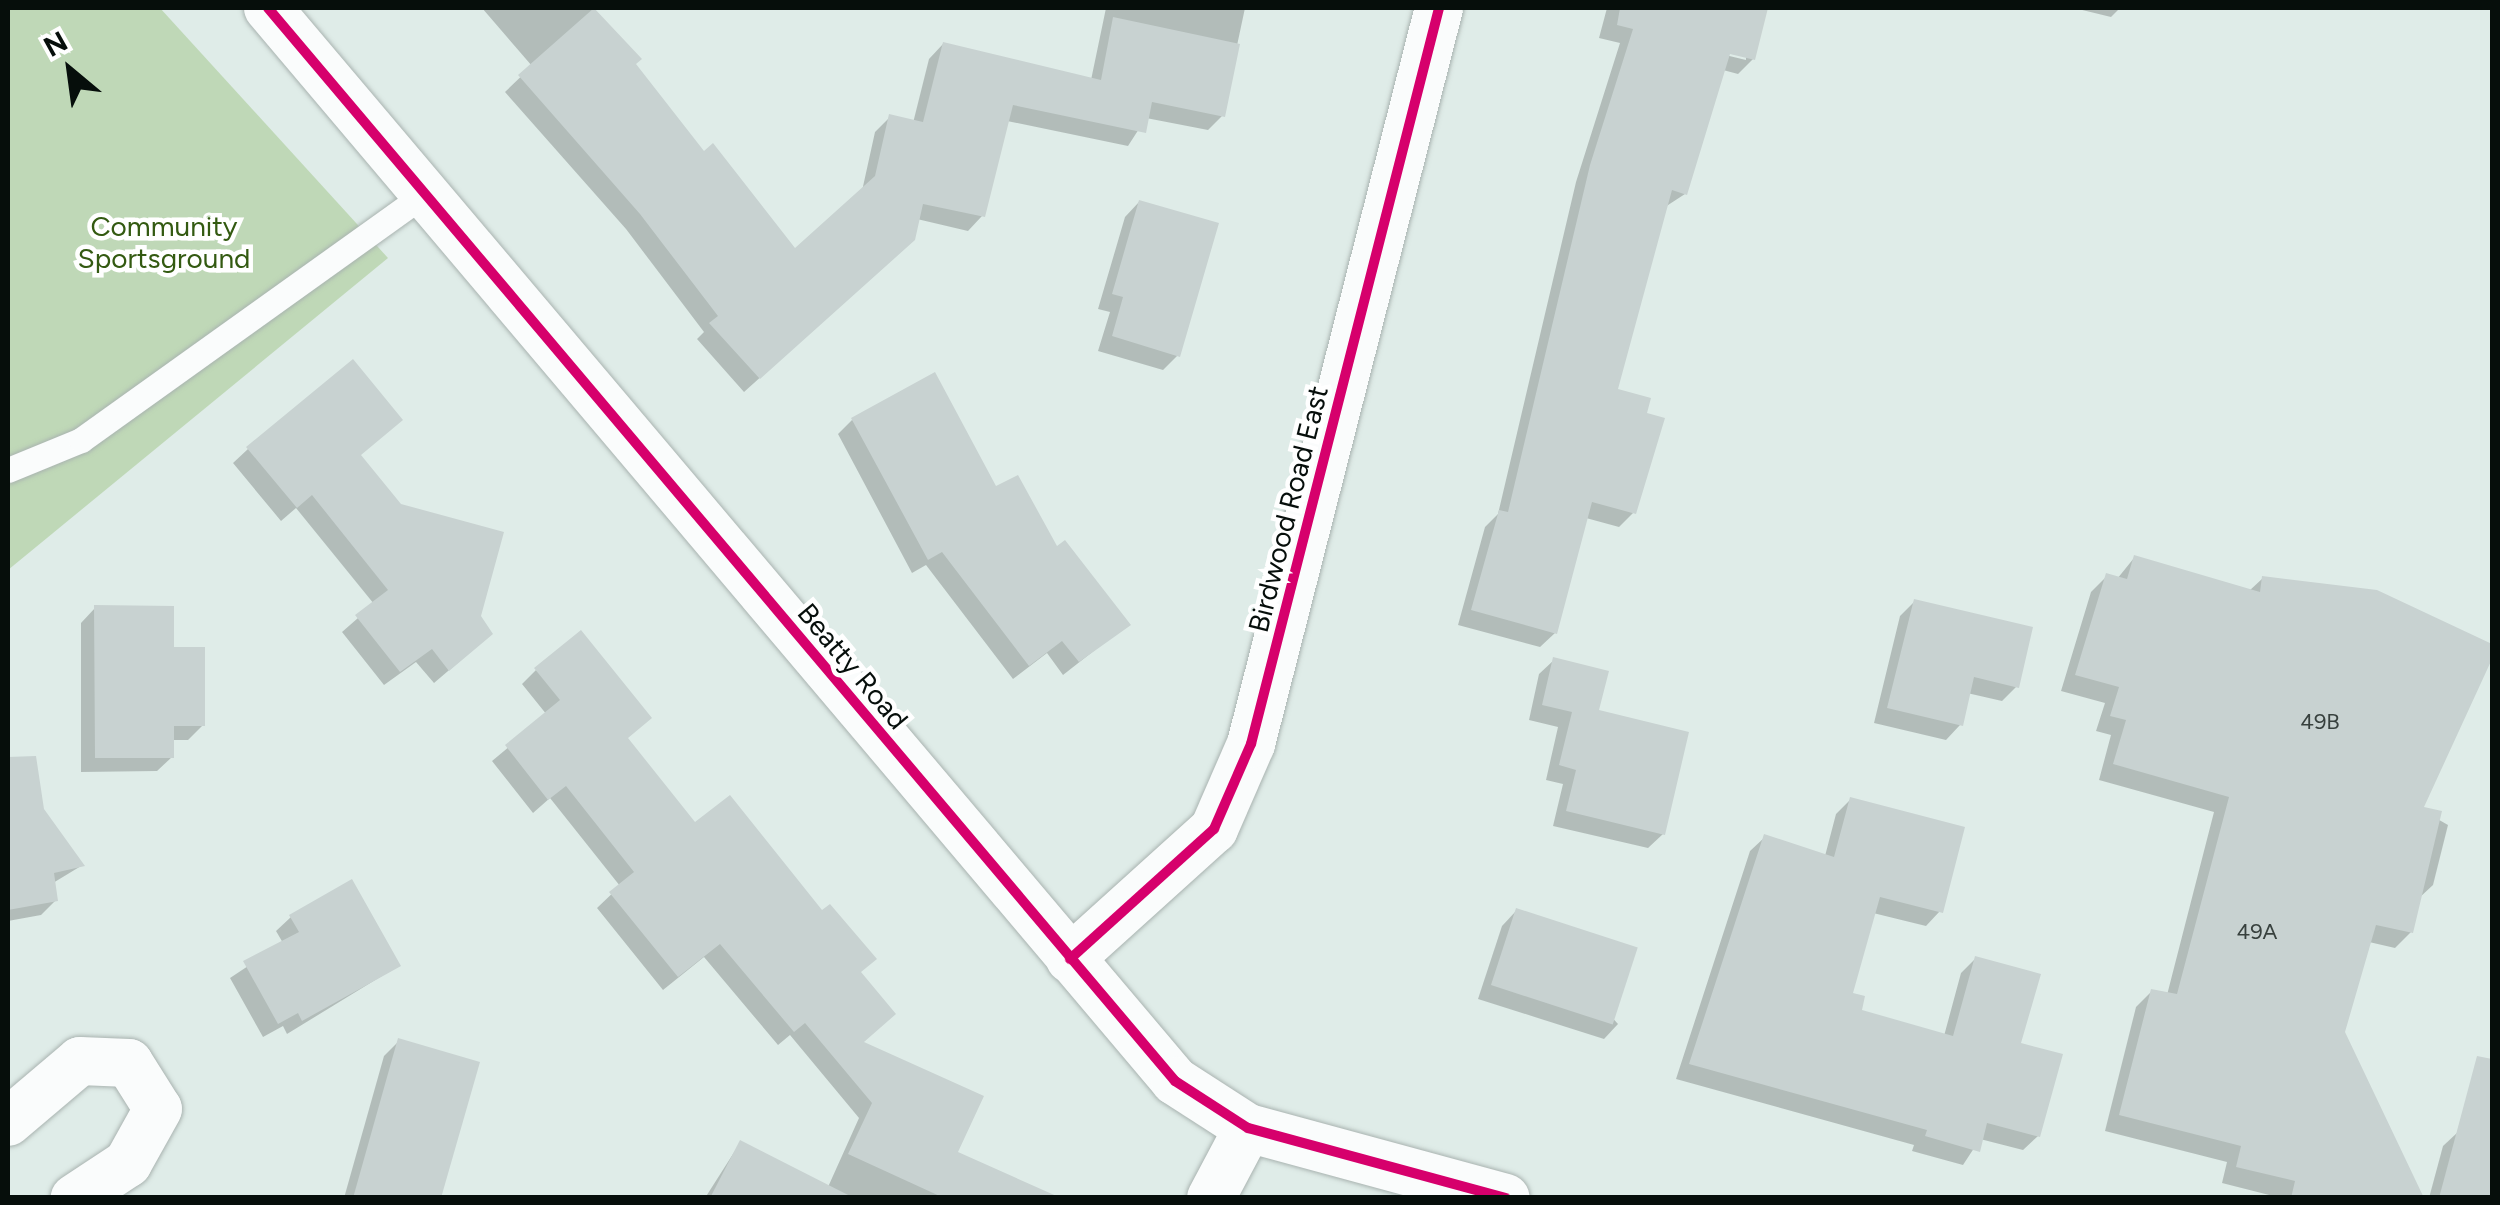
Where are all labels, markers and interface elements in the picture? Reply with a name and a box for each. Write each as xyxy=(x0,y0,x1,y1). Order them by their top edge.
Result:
north arrow xyxy=(20,20,120,120)
text: N xyxy=(38,24,73,64)
park label: Community Sportsground xyxy=(78,209,250,275)
street label: Birdwood Road East xyxy=(1241,382,1335,636)
street label: Beatty Road xyxy=(791,596,915,736)
house number: 49B xyxy=(2300,709,2340,735)
house number: 49A xyxy=(2236,919,2278,945)

